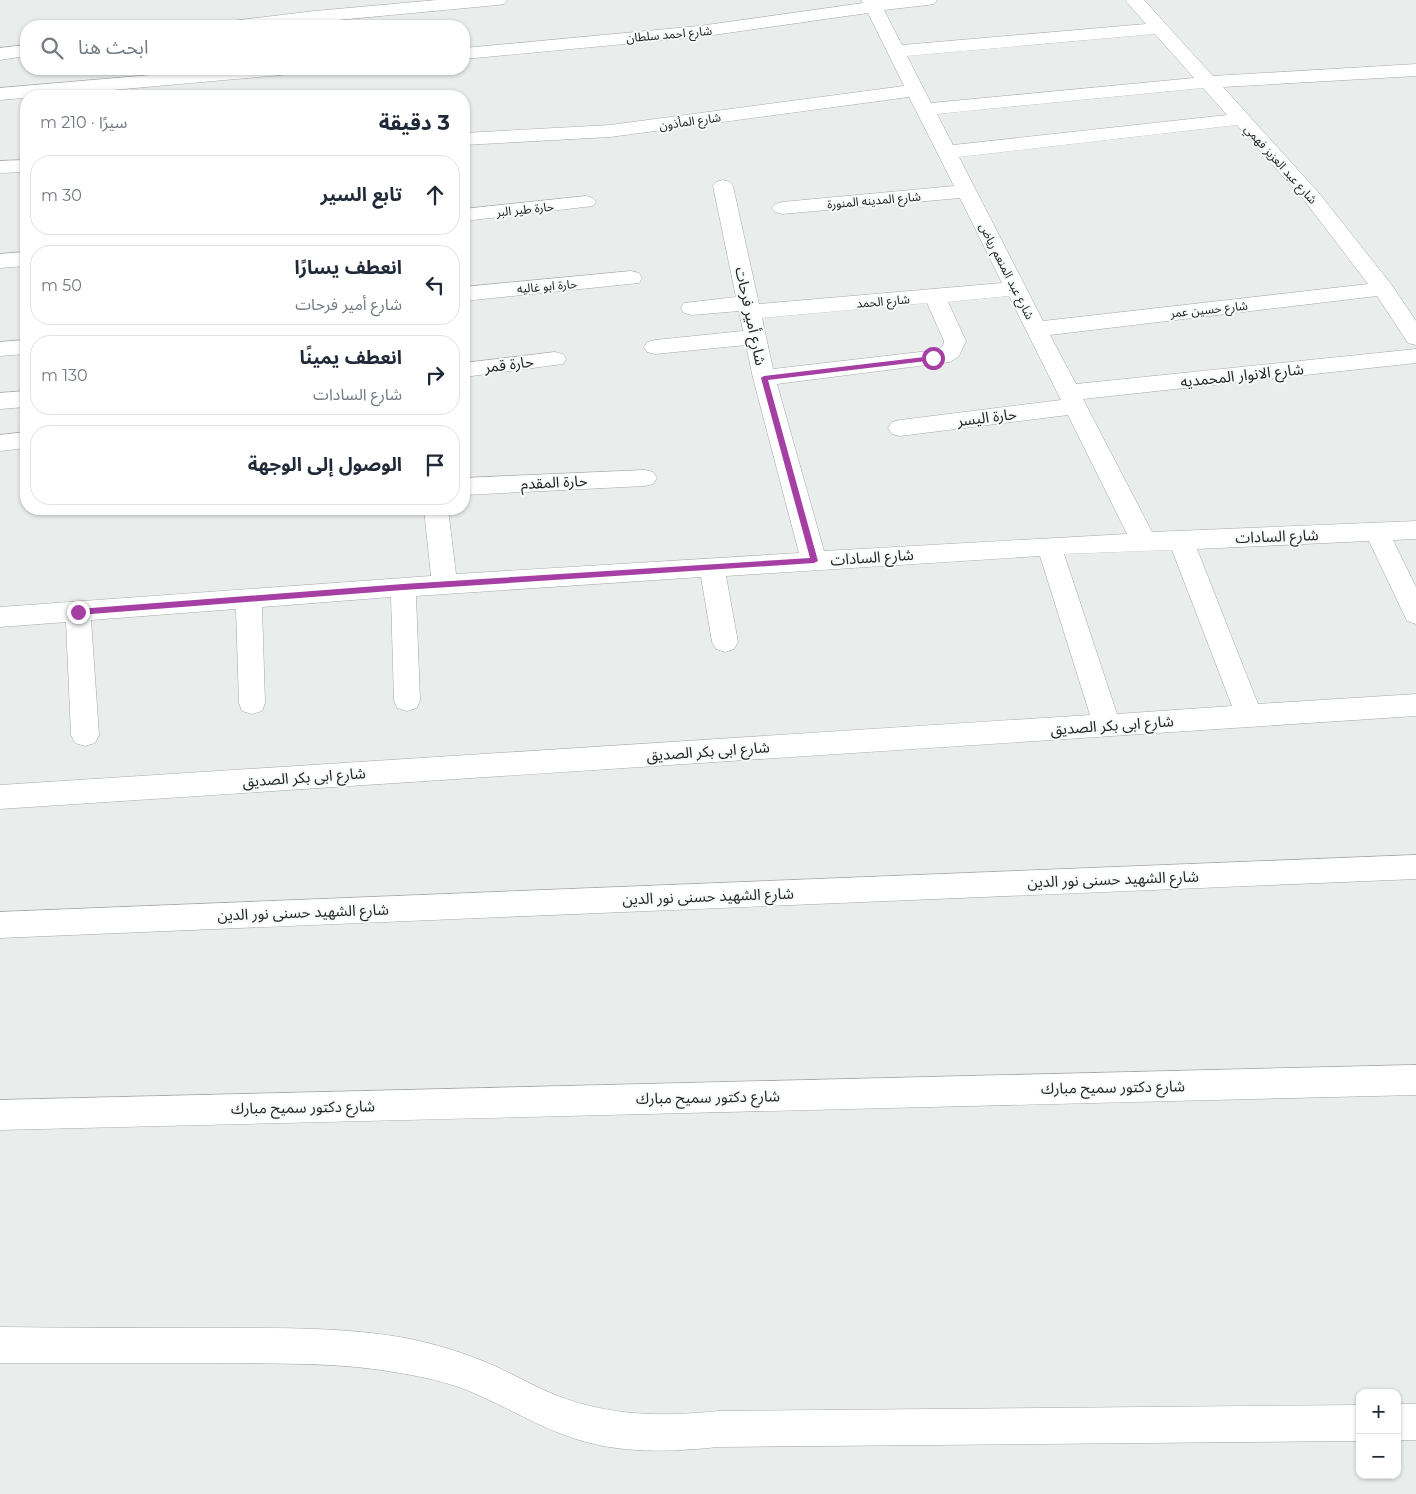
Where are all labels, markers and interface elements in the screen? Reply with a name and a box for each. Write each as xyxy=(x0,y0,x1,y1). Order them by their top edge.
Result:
search box xyxy=(20,20,470,75)
street label: شارع احمد سلطان xyxy=(625,23,713,47)
icon: search xyxy=(38,34,66,62)
text: ابحث هنا xyxy=(78,36,148,59)
street label: شارع المأذون xyxy=(658,109,722,135)
text: 3 دقيقة xyxy=(379,110,450,135)
text: سيرًا · 210 m xyxy=(40,113,127,132)
street label: شارع عبد العزيز فهمي xyxy=(1239,121,1321,209)
icon: ahead xyxy=(421,181,449,209)
text: تابع السير xyxy=(320,183,402,206)
text: 30 m xyxy=(41,186,82,205)
street label: شارع المدينه المنورة xyxy=(827,188,922,214)
street label: حارة طير البر xyxy=(494,199,555,220)
street label: شارع عبد المنعم رياض xyxy=(974,220,1038,323)
text: انعطف يسارًا xyxy=(295,256,402,279)
street label: شارع أمير فرحات xyxy=(728,265,771,368)
icon: left xyxy=(421,271,449,299)
text: 50 m xyxy=(41,276,82,295)
street label: حارة ابو غاليه xyxy=(516,276,578,296)
street label: شارع الحمد xyxy=(856,291,910,313)
text: شارع أمير فرحات xyxy=(295,295,402,314)
street label: شارع حسين عمر xyxy=(1168,297,1249,323)
text: انعطف يمينًا xyxy=(299,346,402,369)
route start xyxy=(922,347,945,370)
street label: حارة قمر xyxy=(482,352,535,377)
street label: شارع الانوار المحمديه xyxy=(1179,359,1305,394)
icon: right xyxy=(421,361,449,389)
text: 130 m xyxy=(41,366,88,385)
text: شارع السادات xyxy=(313,385,402,404)
street label: حارة اليسر xyxy=(955,404,1018,430)
icon: arrive xyxy=(421,451,449,479)
text: الوصول إلى الوجهة xyxy=(248,453,402,476)
street label: حارة المقدم xyxy=(520,471,588,495)
street label: شارع السادات xyxy=(1235,525,1319,550)
street label: شارع السادات xyxy=(830,545,915,572)
route end xyxy=(67,601,90,624)
street label: شارع ابى بكر الصديق xyxy=(1050,711,1175,742)
street label: شارع ابى بكر الصديق xyxy=(646,737,771,768)
street label: شارع ابى بكر الصديق xyxy=(242,763,367,794)
street label: شارع الشهيد حسنى نور الدين xyxy=(1027,867,1199,894)
street label: شارع الشهيد حسنى نور الدين xyxy=(622,884,794,911)
street label: شارع الشهيد حسنى نور الدين xyxy=(217,900,389,927)
street label: شارع دكتور سميح مبارك xyxy=(1041,1076,1185,1101)
street label: شارع دكتور سميح مبارك xyxy=(636,1086,780,1111)
street label: شارع دكتور سميح مبارك xyxy=(231,1096,375,1121)
map controls xyxy=(1356,1389,1401,1479)
button: + xyxy=(1356,1389,1401,1434)
button: − xyxy=(1356,1434,1401,1479)

